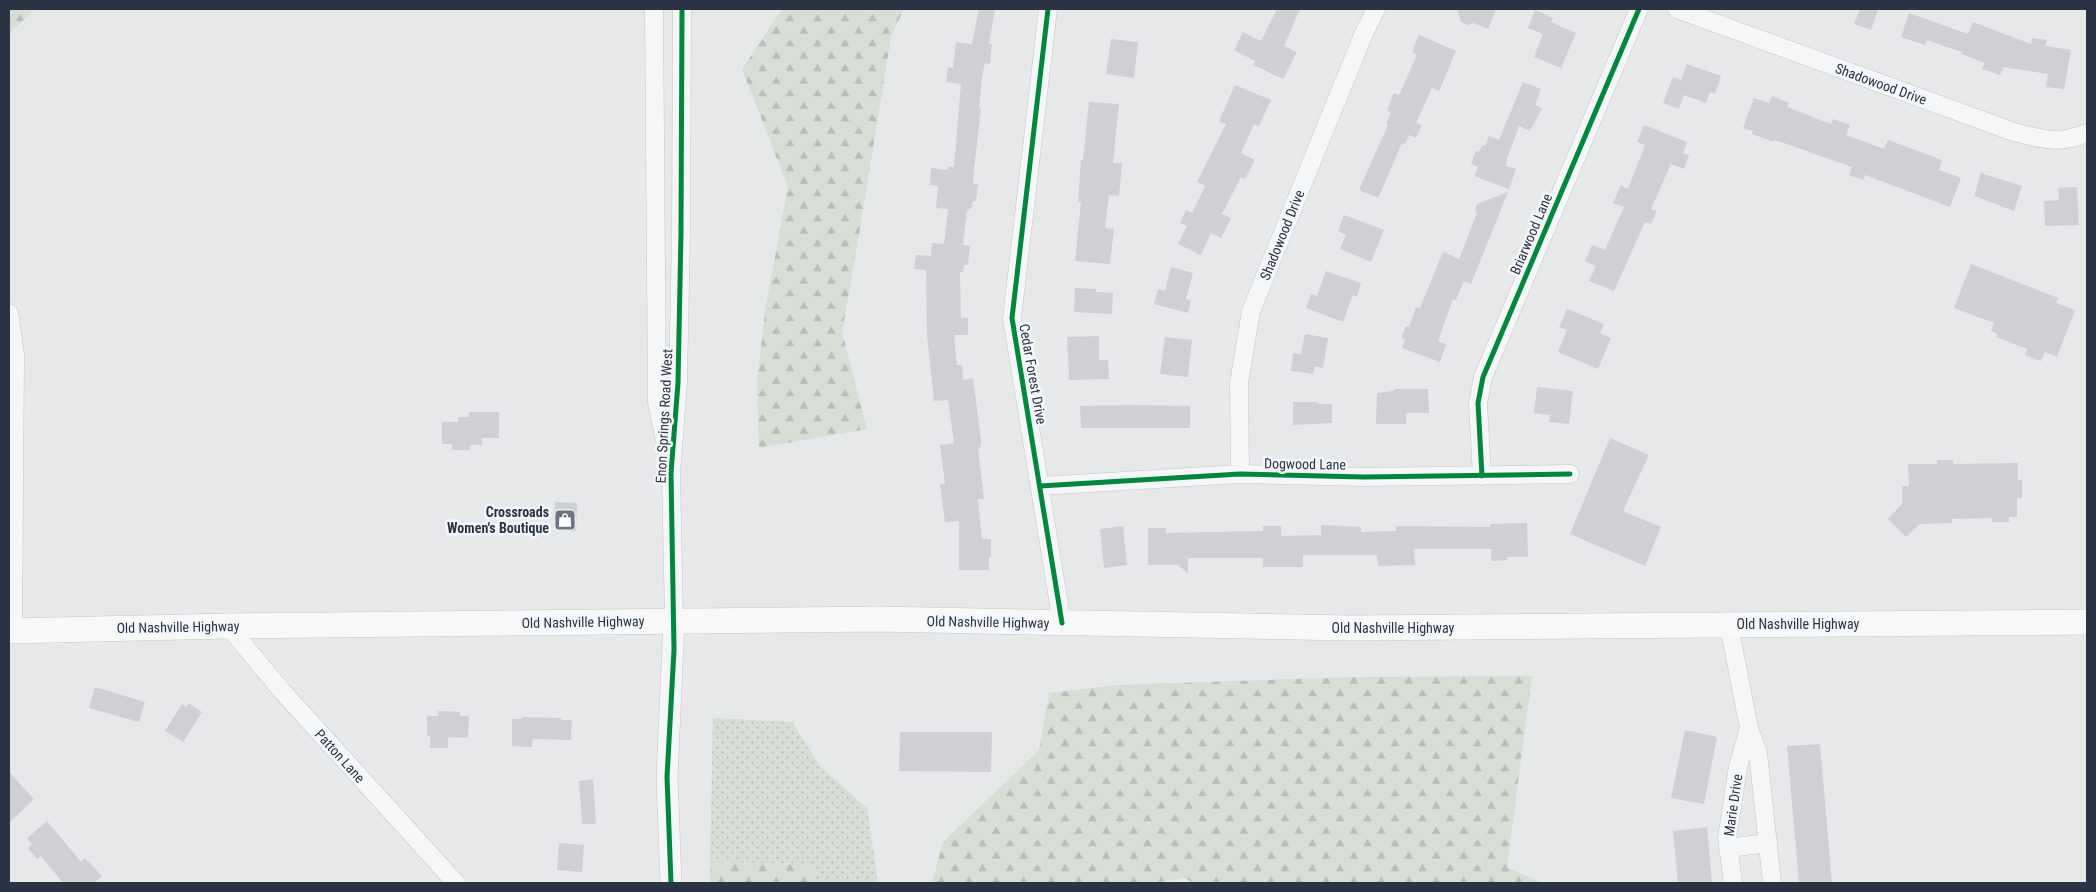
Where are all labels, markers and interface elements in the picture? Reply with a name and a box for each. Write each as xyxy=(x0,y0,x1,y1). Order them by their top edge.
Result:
street label: Shadowood Drive xyxy=(1833,60,1929,108)
street label: Shadowood Drive xyxy=(1257,187,1308,282)
street label: Briarwood Lane xyxy=(1507,191,1555,277)
street label: Cedar Forest Drive xyxy=(1016,323,1050,426)
street label: Enon Springs Road West xyxy=(652,348,676,484)
street label: Dogwood Lane xyxy=(1264,455,1347,473)
place label: Crossroads Women's Boutique xyxy=(447,504,549,536)
shop icon: Crossroads Women's Boutique xyxy=(553,508,577,532)
street label: Old Nashville Highway xyxy=(521,613,645,631)
street label: Old Nashville Highway xyxy=(926,613,1050,631)
street label: Old Nashville Highway xyxy=(1737,616,1860,632)
street label: Old Nashville Highway xyxy=(116,618,240,636)
street label: Old Nashville Highway xyxy=(1332,620,1455,636)
street label: Patton Lane xyxy=(312,726,368,786)
street label: Marie Drive xyxy=(1721,773,1745,837)

